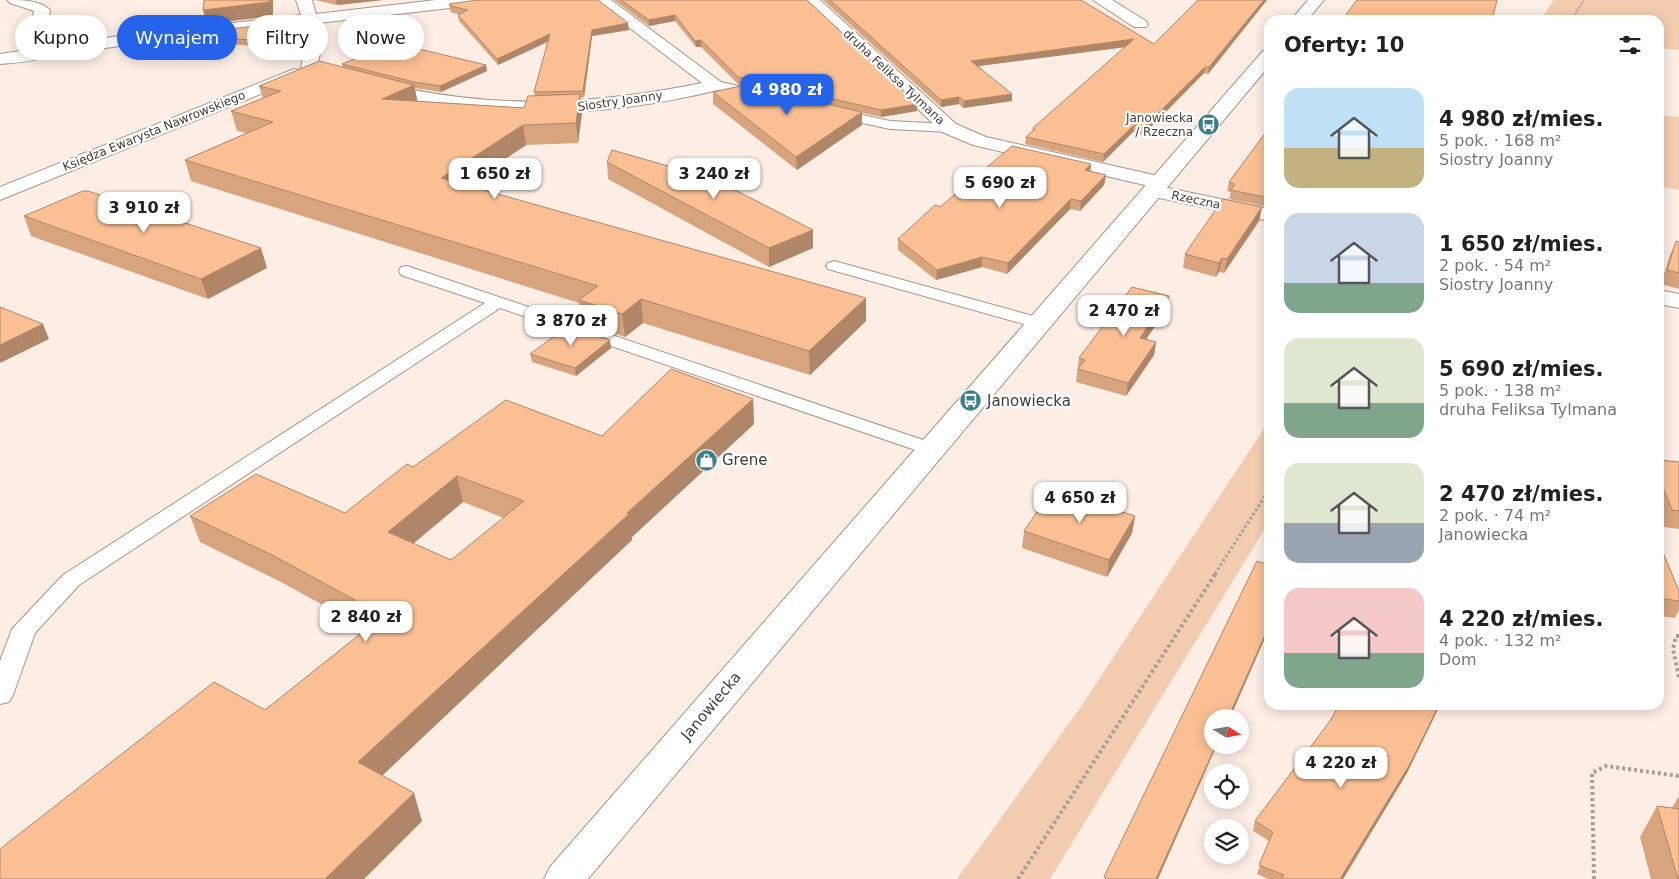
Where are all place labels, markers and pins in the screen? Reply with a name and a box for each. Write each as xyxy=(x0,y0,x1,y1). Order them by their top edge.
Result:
pin: 4 980 zł xyxy=(735,74,839,116)
place label: Janowiecka / Rzeczna xyxy=(1125,111,1193,139)
bus stop icon: Janowiecka / Rzeczna xyxy=(1197,113,1221,137)
pin: 1 650 zł xyxy=(443,158,547,200)
pin: 3 240 zł xyxy=(662,158,766,200)
pin: 5 690 zł xyxy=(948,166,1052,209)
pin: 3 910 zł xyxy=(92,192,196,234)
pin: 2 470 zł xyxy=(1072,294,1176,337)
pin: 3 870 zł xyxy=(519,304,623,347)
bus stop icon: Janowiecka xyxy=(959,389,983,413)
place label: Janowiecka xyxy=(986,392,1071,410)
shop icon: Grene xyxy=(694,448,718,472)
place label: Grene xyxy=(722,451,767,469)
pin: 4 650 zł xyxy=(1028,482,1132,524)
pin: 2 840 zł xyxy=(314,600,418,643)
pin: 4 220 zł xyxy=(1289,746,1393,789)

